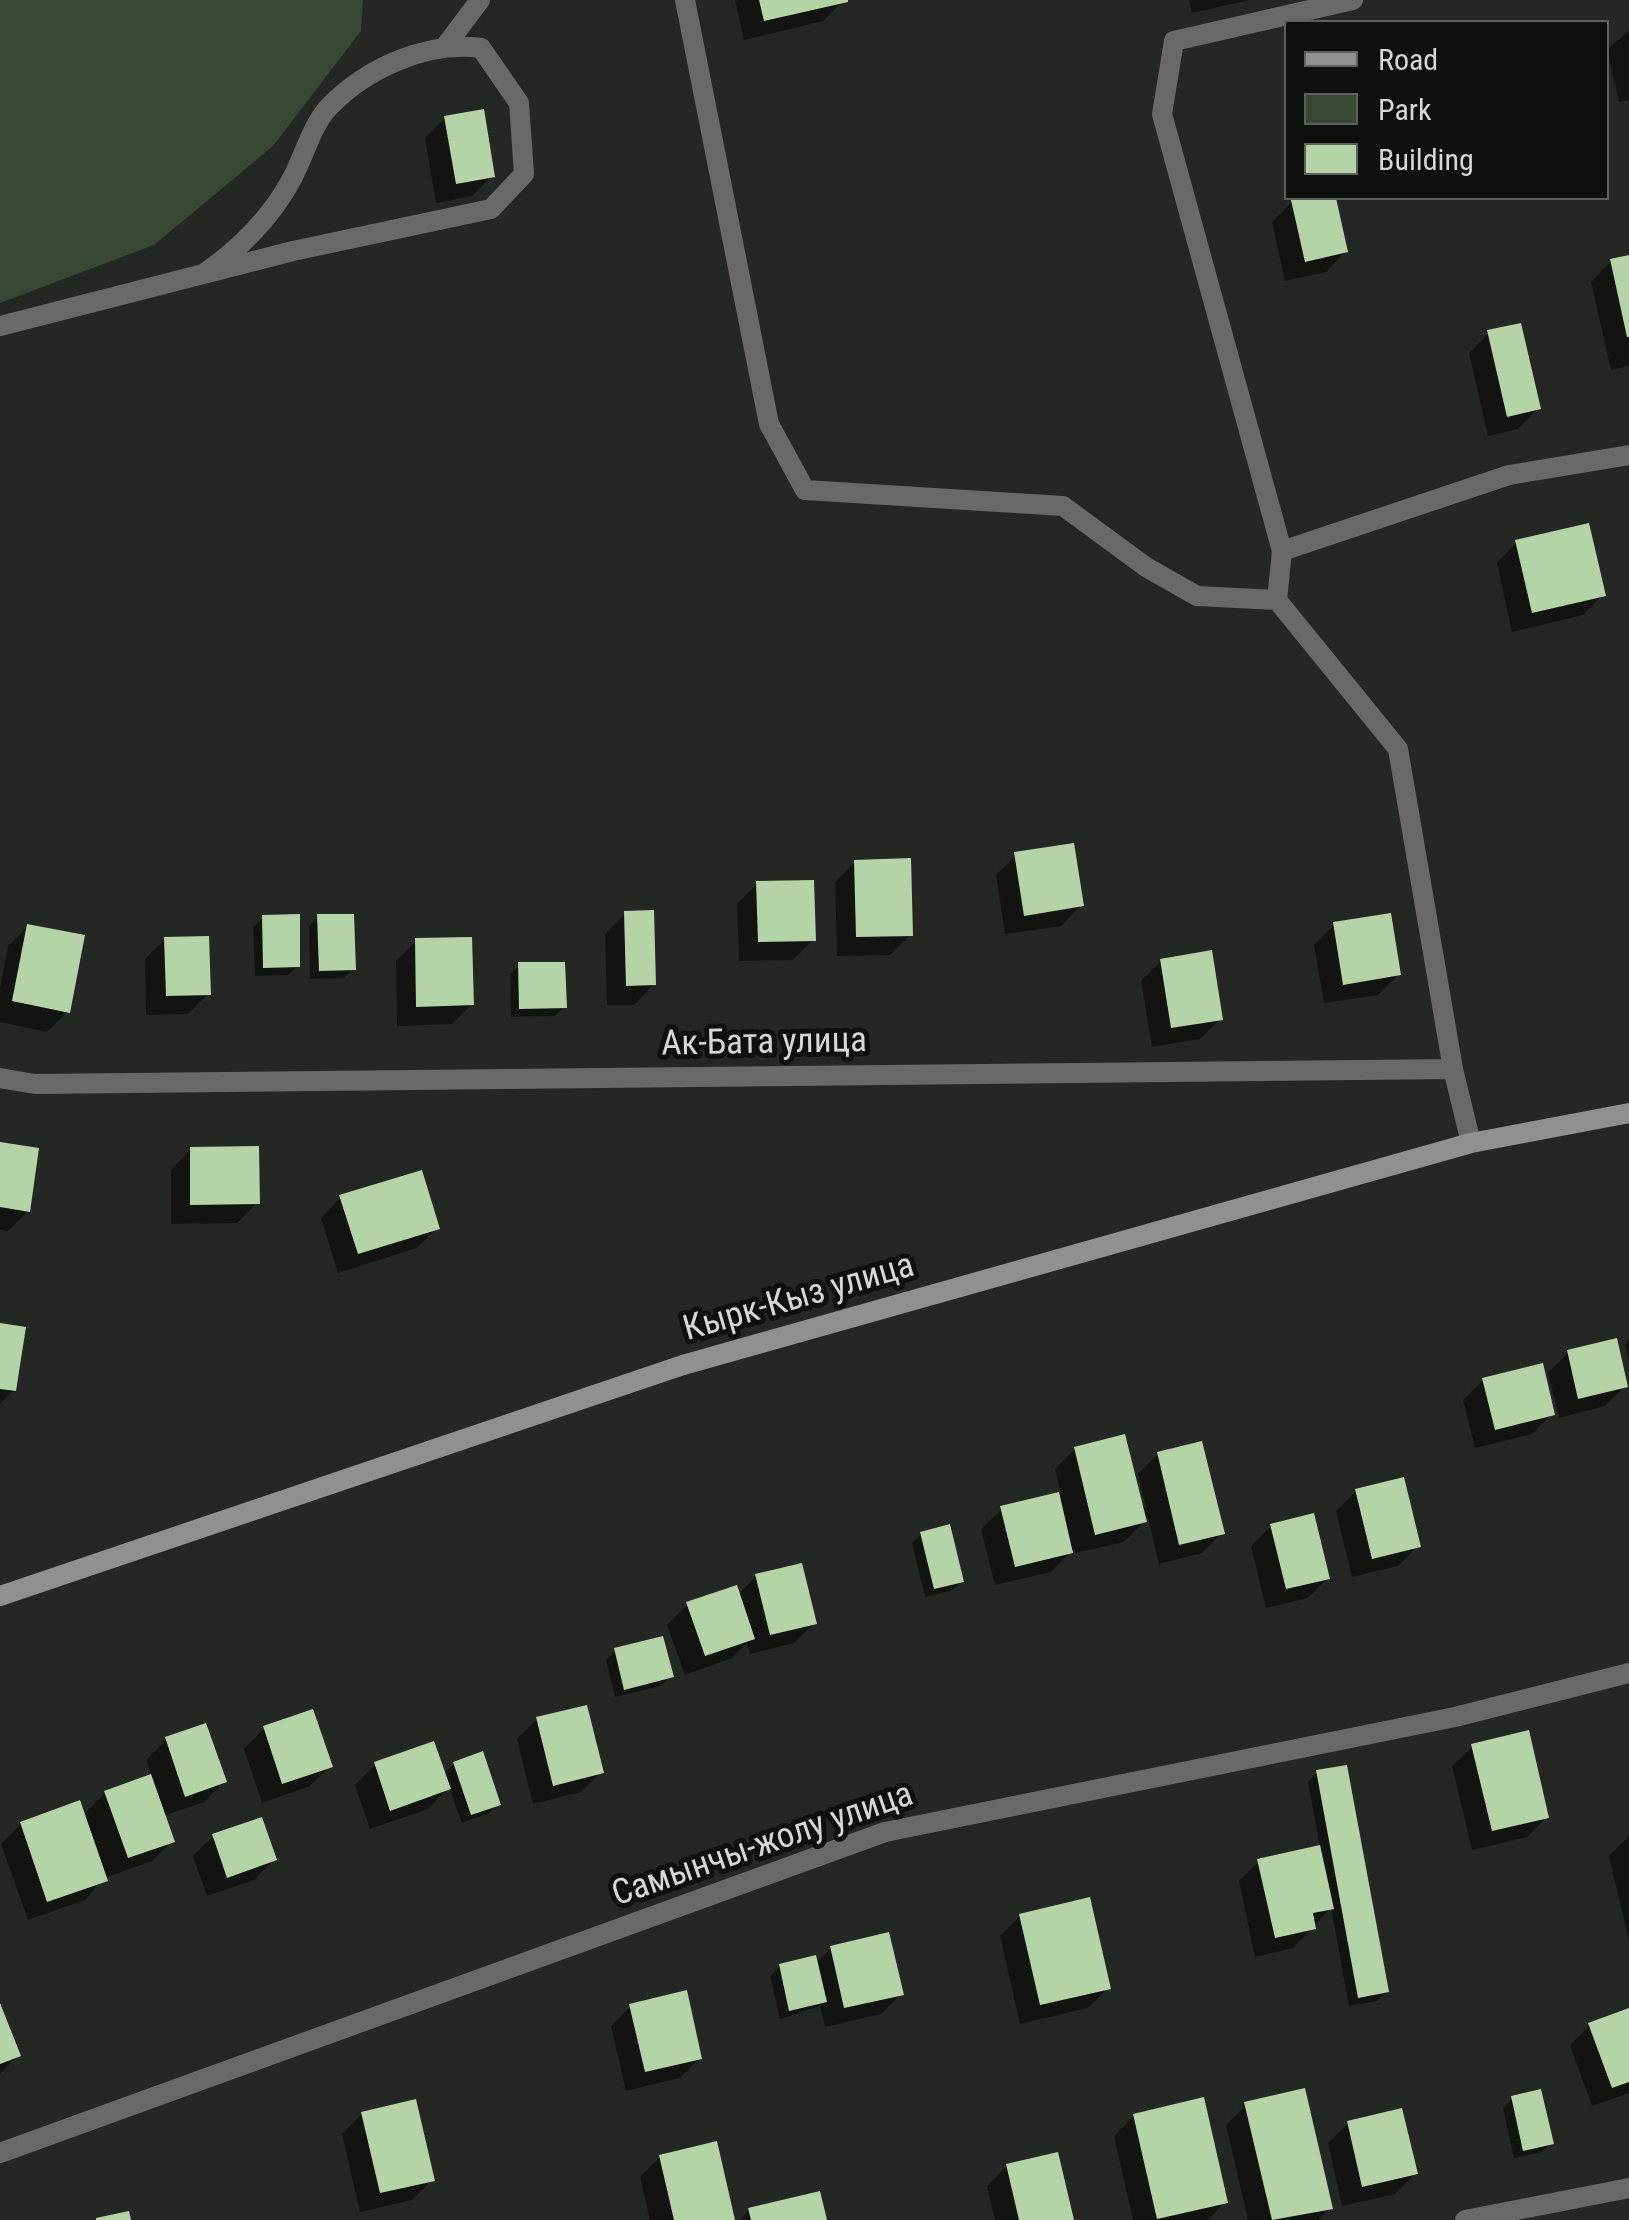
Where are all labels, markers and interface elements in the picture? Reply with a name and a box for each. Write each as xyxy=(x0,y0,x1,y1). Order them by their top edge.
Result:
legend xyxy=(1284,20,1609,200)
text: Road xyxy=(1378,42,1438,77)
text: Park xyxy=(1378,92,1432,127)
text: Building xyxy=(1378,142,1474,177)
street label: Ак-Бата улица xyxy=(661,1021,867,1067)
street label: Кырк-Кыз улица xyxy=(679,1246,919,1352)
street label: Самынчы-жолу улица xyxy=(607,1775,919,1917)

